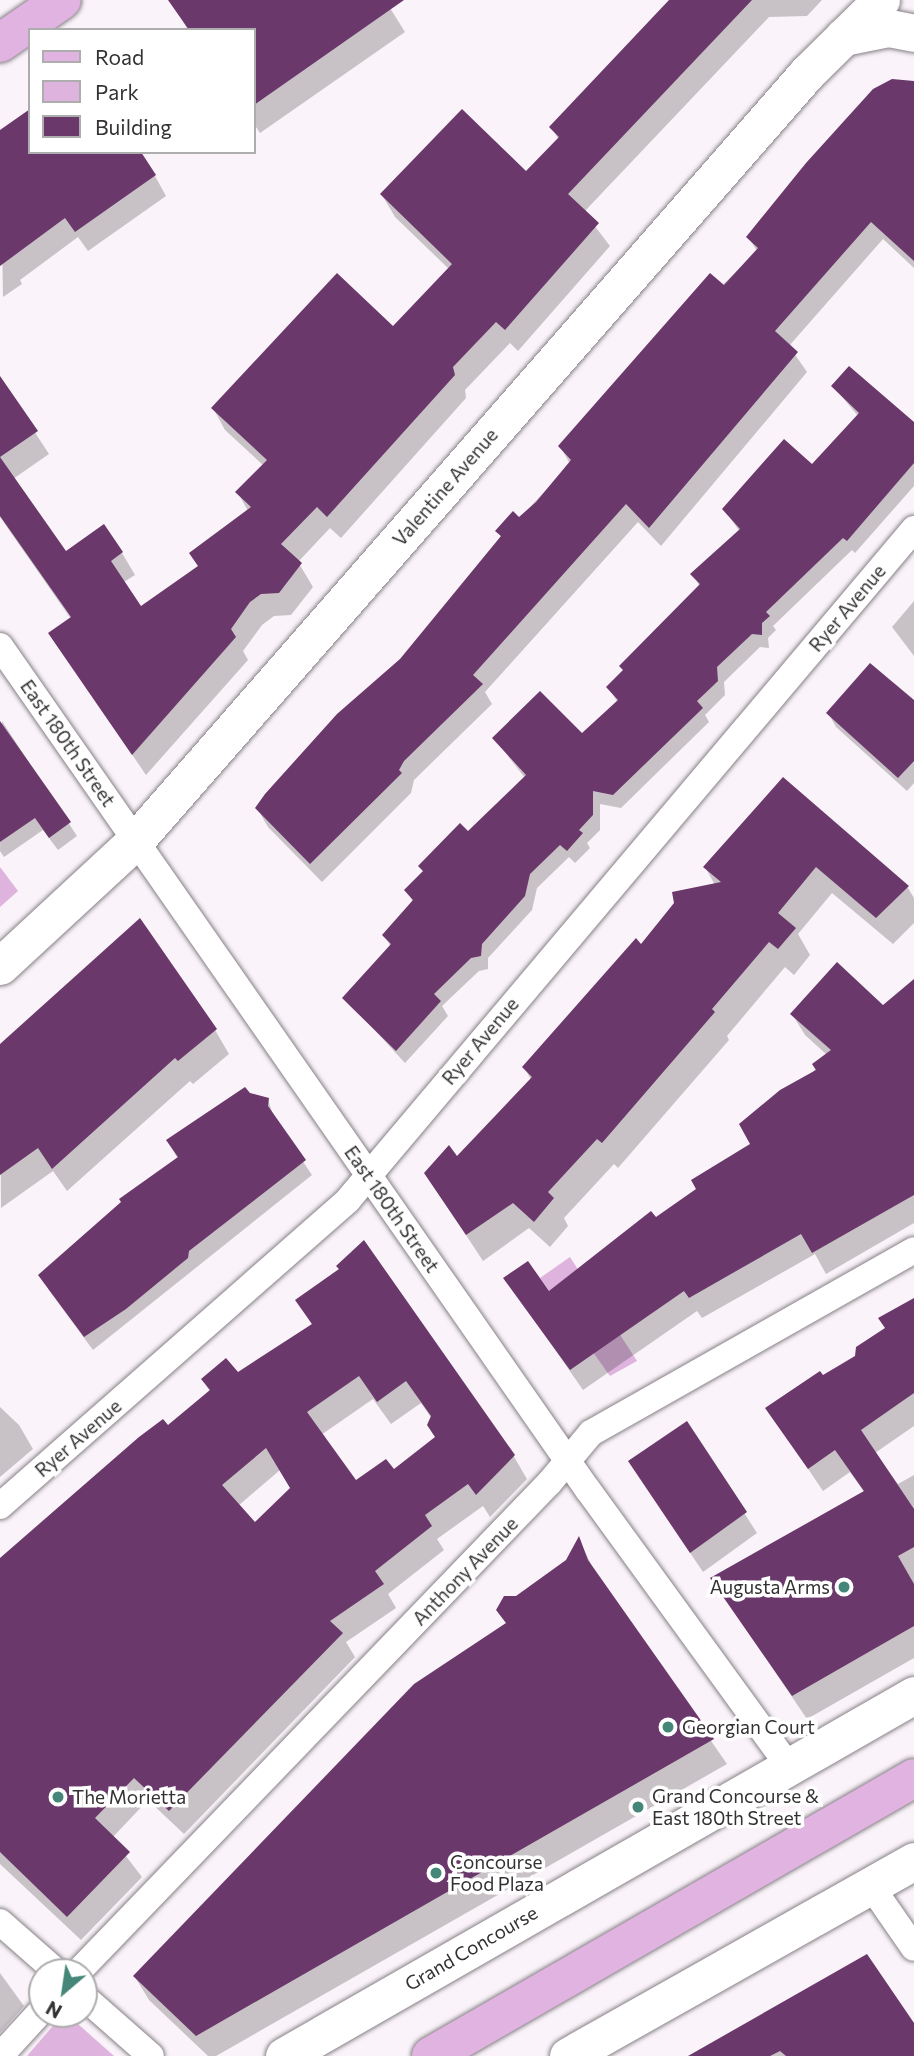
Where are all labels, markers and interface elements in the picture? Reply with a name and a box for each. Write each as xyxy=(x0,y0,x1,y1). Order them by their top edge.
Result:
legend xyxy=(28,28,256,154)
text: Road xyxy=(95,44,144,69)
text: Park xyxy=(95,79,139,104)
text: Building xyxy=(95,114,172,139)
street label: Valentine Avenue xyxy=(388,424,502,550)
street label: Ryer Avenue xyxy=(804,560,890,656)
street label: East 180th Street xyxy=(16,675,120,811)
street label: Ryer Avenue xyxy=(437,993,523,1089)
street label: East 180th Street xyxy=(340,1141,444,1277)
street label: Ryer Avenue xyxy=(30,1394,126,1482)
street label: Anthony Avenue xyxy=(408,1512,522,1630)
place label: Augusta Arms xyxy=(710,1576,830,1598)
marker: Augusta Arms xyxy=(836,1579,852,1595)
place label: Georgian Court xyxy=(682,1716,815,1738)
marker: Georgian Court xyxy=(660,1719,676,1735)
place label: Grand Concourse & East 180th Street xyxy=(652,1785,819,1829)
place label: The Morietta xyxy=(72,1786,186,1808)
marker: The Morietta xyxy=(50,1789,66,1805)
marker: Grand Concourse & East 180th Street xyxy=(630,1799,646,1815)
place label: Concourse Food Plaza xyxy=(450,1851,544,1895)
marker: Concourse Food Plaza xyxy=(428,1865,444,1881)
street label: Grand Concourse xyxy=(401,1901,541,1995)
north arrow xyxy=(28,1958,98,2028)
text: N xyxy=(42,1997,65,2024)

